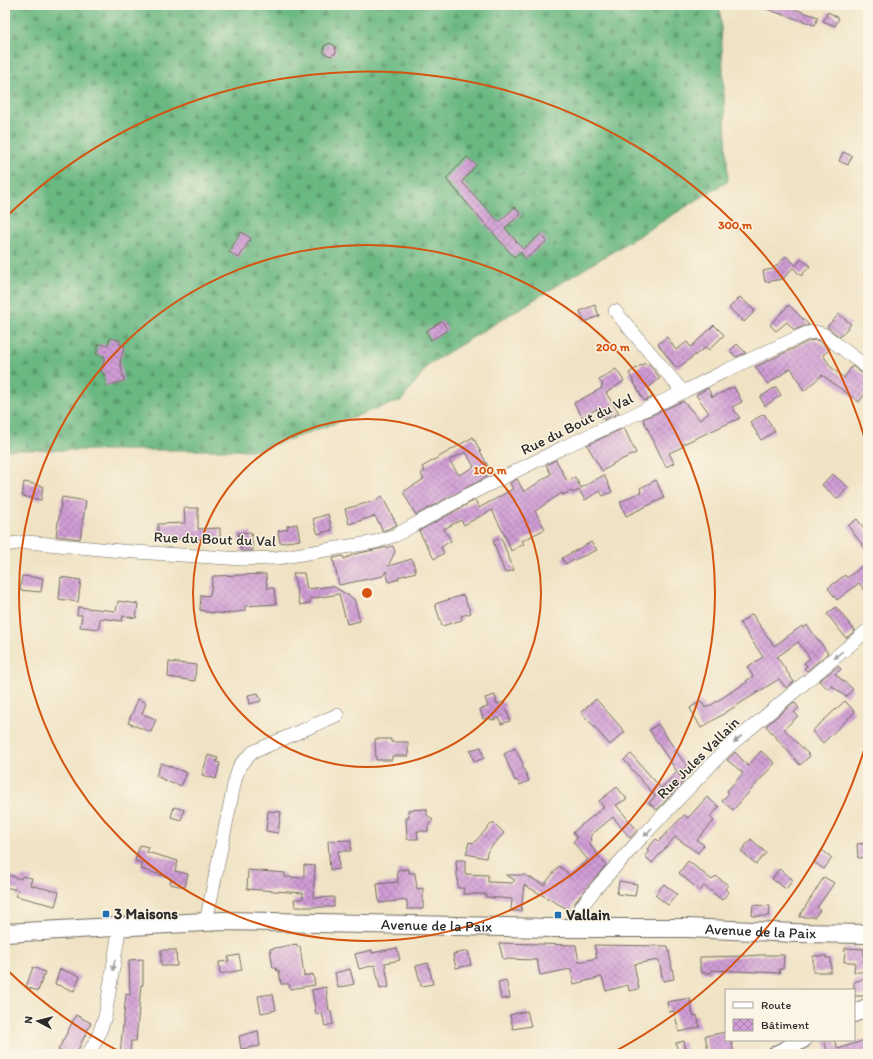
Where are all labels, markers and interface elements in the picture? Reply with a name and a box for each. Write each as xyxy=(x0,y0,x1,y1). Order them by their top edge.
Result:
text: 300 m xyxy=(718,218,753,232)
text: 200 m xyxy=(596,340,631,354)
street label: Rue du Bout du Val xyxy=(518,389,637,459)
text: 100 m xyxy=(473,463,507,477)
street label: Rue du Bout du Val xyxy=(153,528,277,550)
centre of rings xyxy=(360,586,374,600)
one-way arrow xyxy=(833,651,843,660)
street label: Rue Jules Vallain xyxy=(653,713,743,803)
one-way arrow xyxy=(733,734,743,743)
one-way arrow xyxy=(643,827,652,837)
place label: 3 Maisons xyxy=(114,905,178,923)
place label: Vallain xyxy=(566,906,611,924)
marker: 3 Maisons xyxy=(101,909,111,919)
marker: Vallain xyxy=(553,910,563,920)
street label: Avenue de la Paix xyxy=(381,915,492,936)
street label: Avenue de la Paix xyxy=(704,920,816,942)
one-way arrow xyxy=(111,959,117,971)
legend xyxy=(725,989,855,1041)
text: Route xyxy=(761,998,791,1012)
north arrow xyxy=(18,1001,58,1041)
text: N xyxy=(22,1015,35,1024)
text: Bâtiment xyxy=(761,1018,810,1032)

